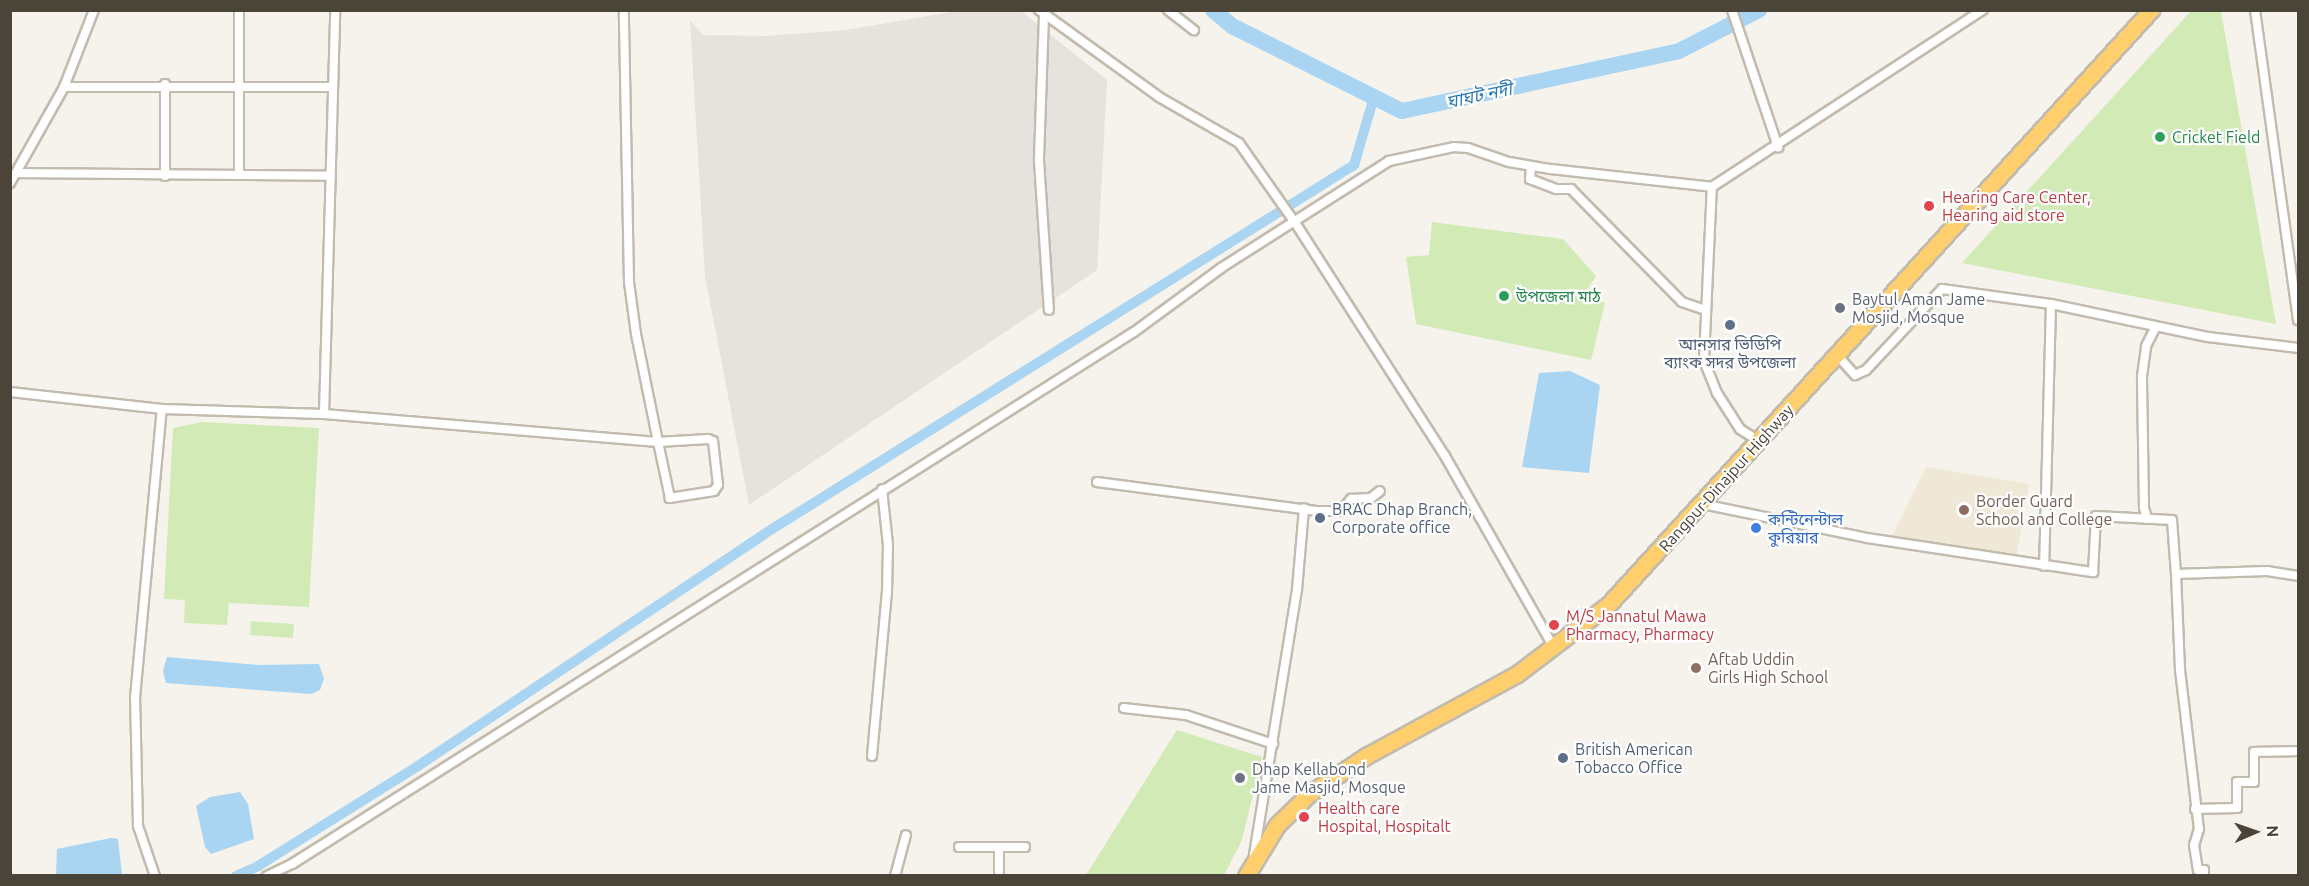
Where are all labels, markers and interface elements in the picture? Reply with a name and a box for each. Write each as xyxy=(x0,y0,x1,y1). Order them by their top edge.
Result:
water label: ঘাঘট নদী xyxy=(1444,77,1514,113)
place label: Cricket Field xyxy=(2172,127,2260,147)
marker: Cricket Field xyxy=(2153,130,2167,144)
place label: Hearing Care Center, Hearing aid store xyxy=(1942,187,2091,225)
marker: Hearing Care Center, Hearing aid store xyxy=(1920,197,1938,215)
place label: উপজেলা মাঠ xyxy=(1516,286,1601,306)
marker: উপজেলা মাঠ xyxy=(1497,289,1511,303)
place label: Baytul Aman Jame Mosjid, Mosque xyxy=(1852,289,1985,327)
marker: Baytul Aman Jame Mosjid, Mosque xyxy=(1833,301,1847,315)
marker: আনসার ভিডিপি ব্যাংক সদর উপজেলা xyxy=(1723,318,1737,332)
place label: আনসার ভিডিপি ব্যাংক সদর উপজেলা xyxy=(1664,334,1796,372)
street label: Rangpur-Dinajpur Highway xyxy=(1655,400,1797,556)
place label: Border Guard School and College xyxy=(1976,491,2112,529)
place label: BRAC Dhap Branch, Corporate office xyxy=(1332,499,1472,537)
marker: Border Guard School and College xyxy=(1957,503,1971,517)
place label: কন্টিনেন্টাল কুরিয়ার xyxy=(1768,509,1843,547)
marker: BRAC Dhap Branch, Corporate office xyxy=(1313,511,1327,525)
marker: কন্টিনেন্টাল কুরিয়ার xyxy=(1749,521,1763,535)
place label: M/S Jannatul Mawa Pharmacy, Pharmacy xyxy=(1566,606,1714,644)
marker: M/S Jannatul Mawa Pharmacy, Pharmacy xyxy=(1547,618,1561,632)
place label: Aftab Uddin Girls High School xyxy=(1708,649,1828,687)
marker: Aftab Uddin Girls High School xyxy=(1689,661,1703,675)
place label: British American Tobacco Office xyxy=(1575,739,1693,777)
marker: British American Tobacco Office xyxy=(1556,751,1570,765)
place label: Dhap Kellabond Jame Masjid, Mosque xyxy=(1252,759,1406,797)
marker: Dhap Kellabond Jame Masjid, Mosque xyxy=(1233,771,1247,785)
place label: Health care Hospital, Hospitalt xyxy=(1318,798,1451,836)
north arrow xyxy=(2225,802,2285,862)
marker: Health care Hospital, Hospitalt xyxy=(1295,808,1313,826)
text: N xyxy=(2264,825,2282,838)

